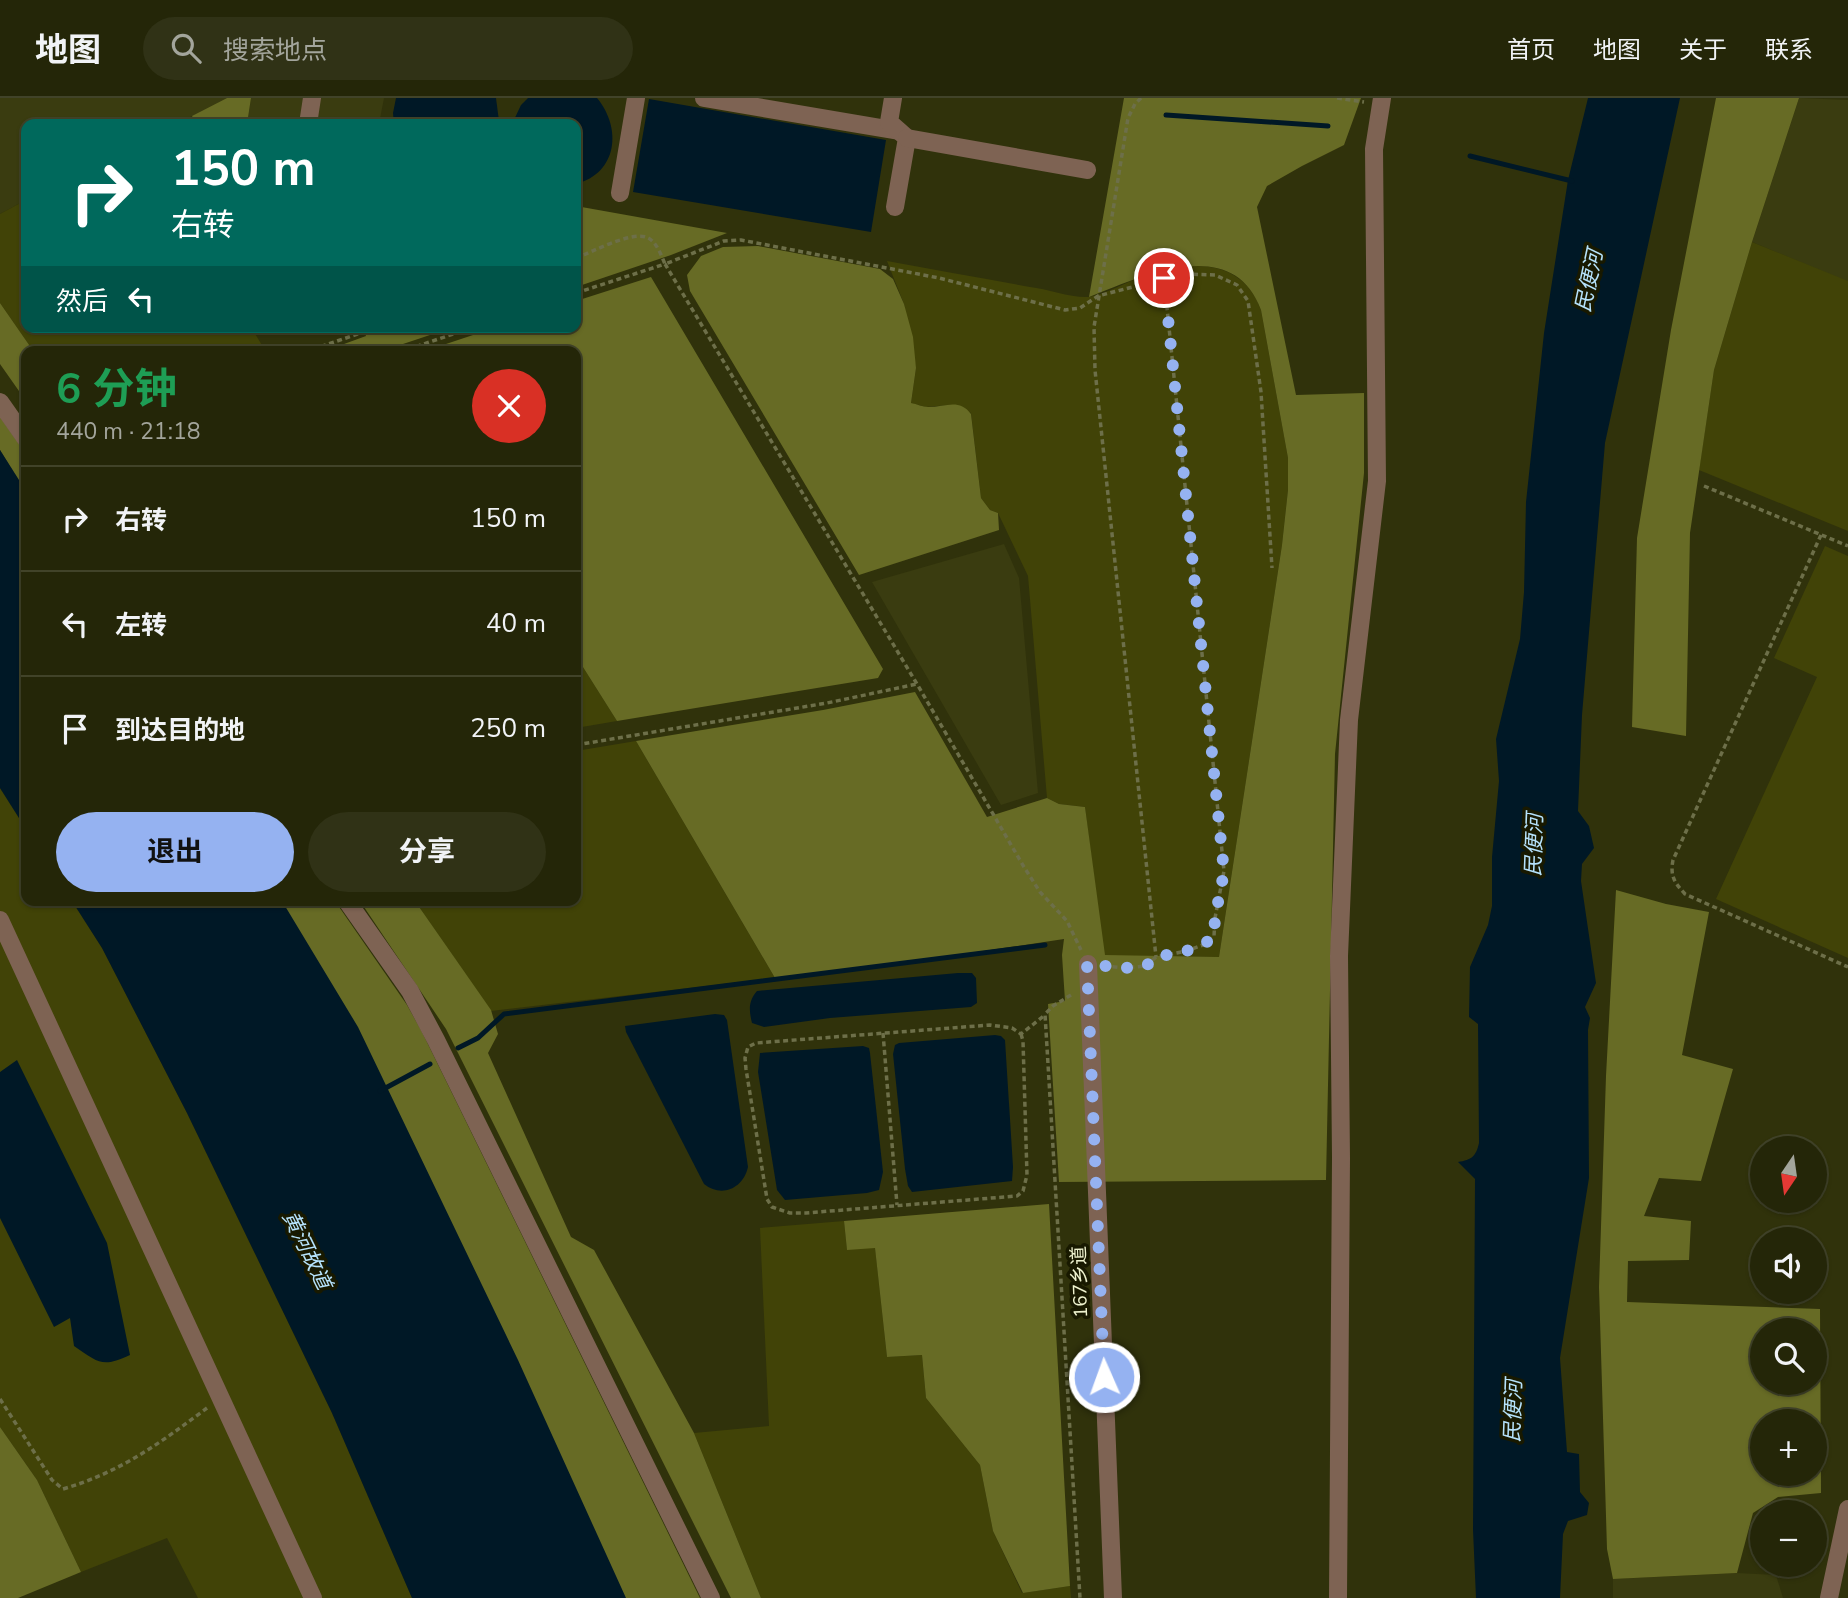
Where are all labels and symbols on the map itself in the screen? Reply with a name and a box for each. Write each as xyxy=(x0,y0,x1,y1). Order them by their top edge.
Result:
water label: 民便河 xyxy=(1569,243,1610,315)
pin xyxy=(1134,248,1194,308)
water label: 民便河 xyxy=(1519,809,1549,877)
north arrow xyxy=(1750,1136,1827,1213)
water label: 黄河故道 xyxy=(276,1206,339,1297)
street label: 167乡道 xyxy=(1066,1245,1094,1319)
position arrow xyxy=(1067,1340,1141,1414)
water label: 民便河 xyxy=(1498,1375,1528,1443)

